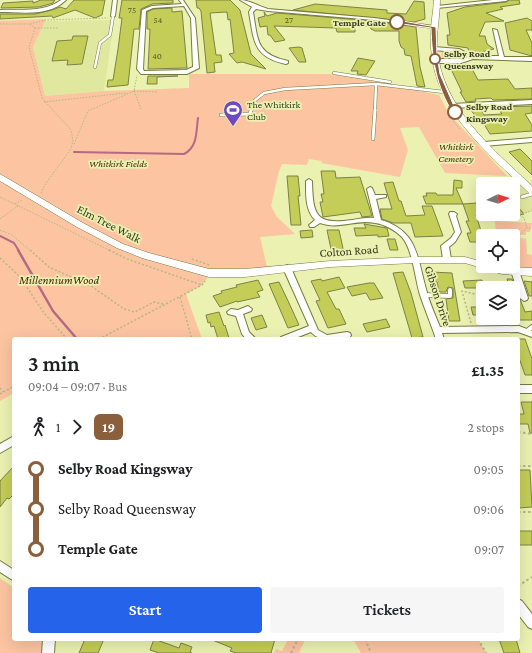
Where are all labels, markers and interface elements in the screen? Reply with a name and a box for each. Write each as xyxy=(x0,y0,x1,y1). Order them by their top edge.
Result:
house number: 75 xyxy=(128,5,136,15)
marker: Temple Gate xyxy=(389,14,405,30)
house number: 54 xyxy=(154,15,163,25)
house number: 27 xyxy=(285,15,293,25)
place label: Temple Gate xyxy=(333,17,386,28)
place label: Selby Road Queensway xyxy=(444,48,493,71)
house number: 40 xyxy=(152,51,162,61)
marker: Selby Road Queensway xyxy=(429,53,441,65)
sports icon: The Whitkirk Club xyxy=(222,99,244,127)
place label: The Whitkirk Club xyxy=(247,99,300,122)
place label: Selby Road Kingsway xyxy=(466,101,513,124)
marker: Selby Road Kingsway xyxy=(447,104,463,120)
park label: Whitkirk Cemetery xyxy=(438,141,474,164)
park label: Whitkirk Fields xyxy=(89,158,148,169)
north arrow xyxy=(476,177,520,221)
map controls xyxy=(476,177,520,325)
street label: Elm Tree Walk xyxy=(75,202,144,246)
button: locate xyxy=(476,229,520,273)
street label: Colton Road xyxy=(319,242,380,260)
street label: Gibson Drive xyxy=(422,264,454,328)
park label: MillenniumWood xyxy=(18,273,99,287)
button: layers xyxy=(476,281,520,325)
text: 3 min xyxy=(28,351,80,376)
text: £1.35 xyxy=(472,363,504,379)
text: 09:04 – 09:07 · Bus xyxy=(28,379,127,394)
icon: walk xyxy=(28,416,50,438)
icon: forward xyxy=(66,416,88,438)
text: 19 xyxy=(102,419,115,435)
text: 1 xyxy=(56,420,60,435)
text: 2 stops xyxy=(468,420,504,435)
text: Selby Road Kingsway xyxy=(58,461,193,477)
text: 09:05 xyxy=(474,462,504,477)
text: Selby Road Queensway xyxy=(58,501,196,517)
text: 09:06 xyxy=(473,502,504,517)
text: Temple Gate xyxy=(58,541,138,557)
text: 09:07 xyxy=(474,542,504,557)
button: Start xyxy=(28,587,262,633)
button: Tickets xyxy=(270,587,504,633)

